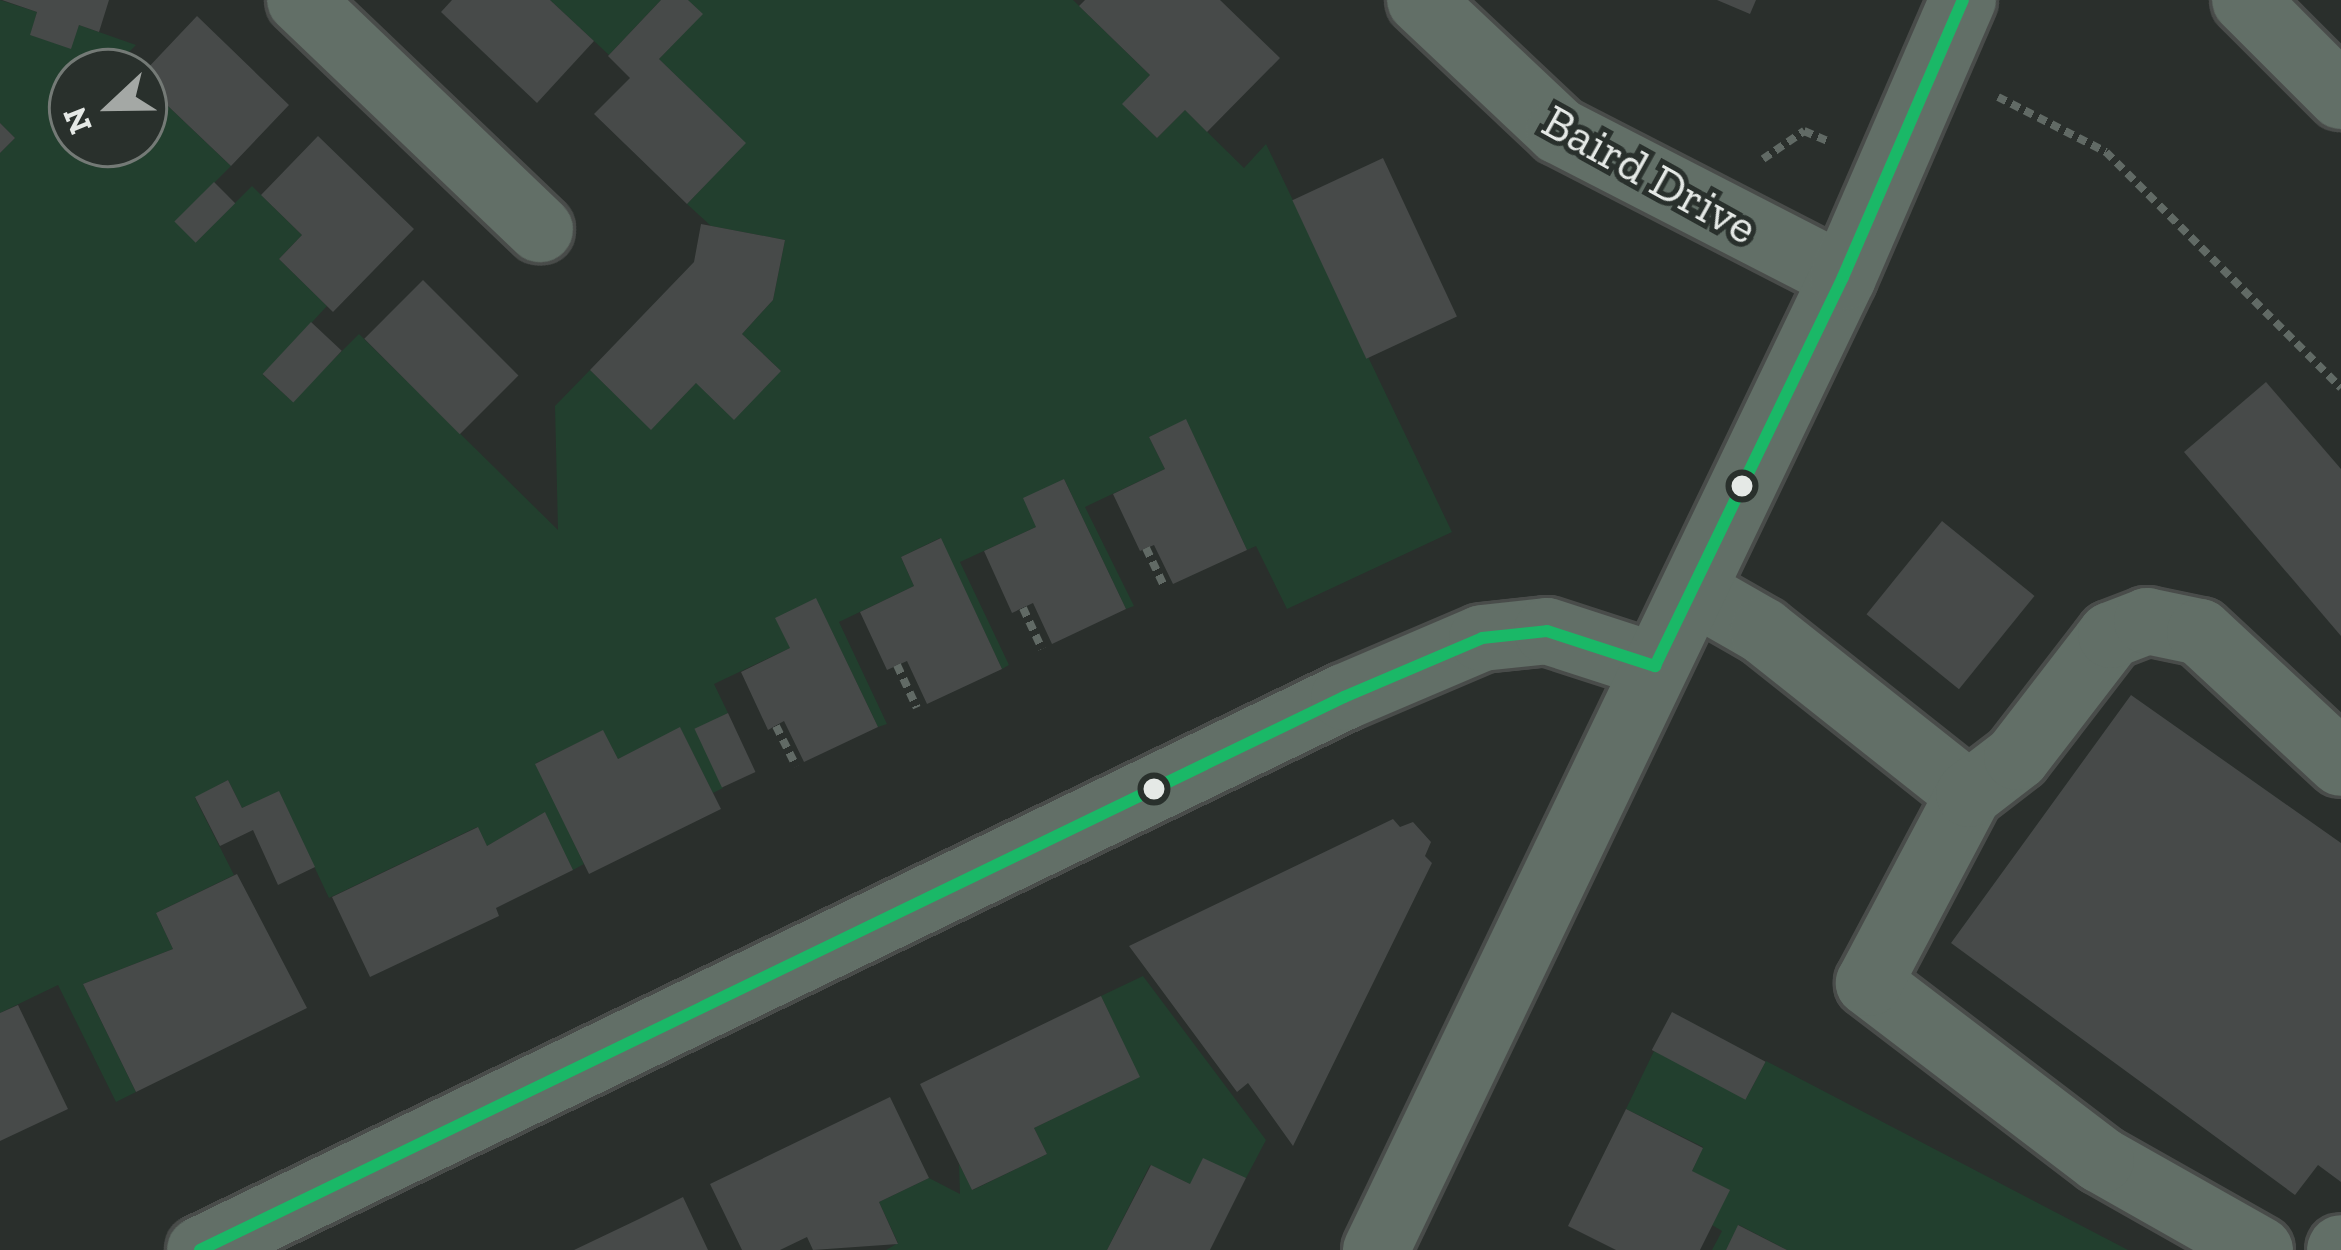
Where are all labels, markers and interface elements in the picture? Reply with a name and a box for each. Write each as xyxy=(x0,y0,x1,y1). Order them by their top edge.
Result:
north arrow xyxy=(48,48,168,168)
street label: Baird Drive xyxy=(1533,92,1767,256)
text: N xyxy=(54,102,100,139)
unlabelled marker xyxy=(1731,475,1753,497)
unlabelled marker xyxy=(1143,778,1165,800)

